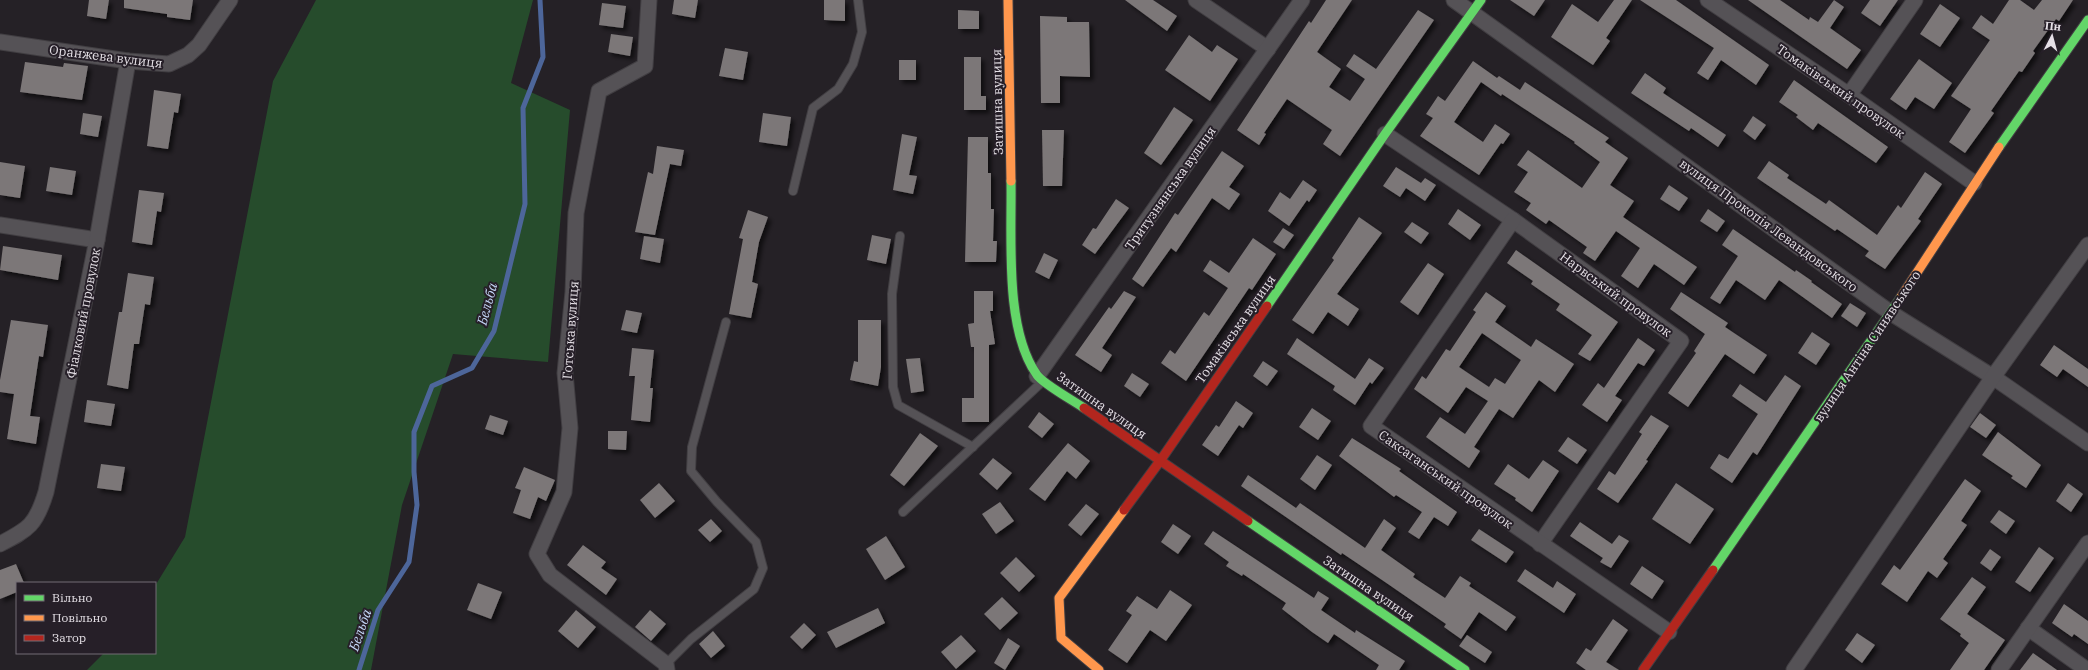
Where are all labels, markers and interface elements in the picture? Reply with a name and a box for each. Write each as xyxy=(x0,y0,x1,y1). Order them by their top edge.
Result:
north arrow xyxy=(2032,16,2072,56)
text: Пн xyxy=(2044,18,2062,34)
street label: Оранжева вулиця xyxy=(48,41,164,72)
street label: Томаківський провулок xyxy=(1773,41,1909,142)
street label: Затишна вулиця xyxy=(988,49,1007,155)
street label: Тритузнянська вулиця xyxy=(1121,123,1220,253)
street label: вулиця Прокопія Левандовського xyxy=(1676,155,1861,296)
street label: Фіалковий провулок xyxy=(63,246,105,380)
street label: Нарвський провулок xyxy=(1556,248,1675,341)
street label: вулиця Антіна Синявського xyxy=(1810,267,1924,425)
street label: Томаківська вулиця xyxy=(1192,272,1279,387)
water label: Бельба xyxy=(472,280,501,328)
street label: Готська вулиця xyxy=(559,280,582,380)
street label: Затишна вулиця xyxy=(1053,368,1150,443)
street label: Саксаганський провулок xyxy=(1375,426,1517,533)
street label: Затишна вулиця xyxy=(1320,552,1418,625)
legend xyxy=(16,582,156,654)
text: Вільно xyxy=(52,590,93,605)
water label: Бельба xyxy=(344,606,376,654)
text: Повільно xyxy=(52,610,107,625)
text: Затор xyxy=(52,630,86,645)

